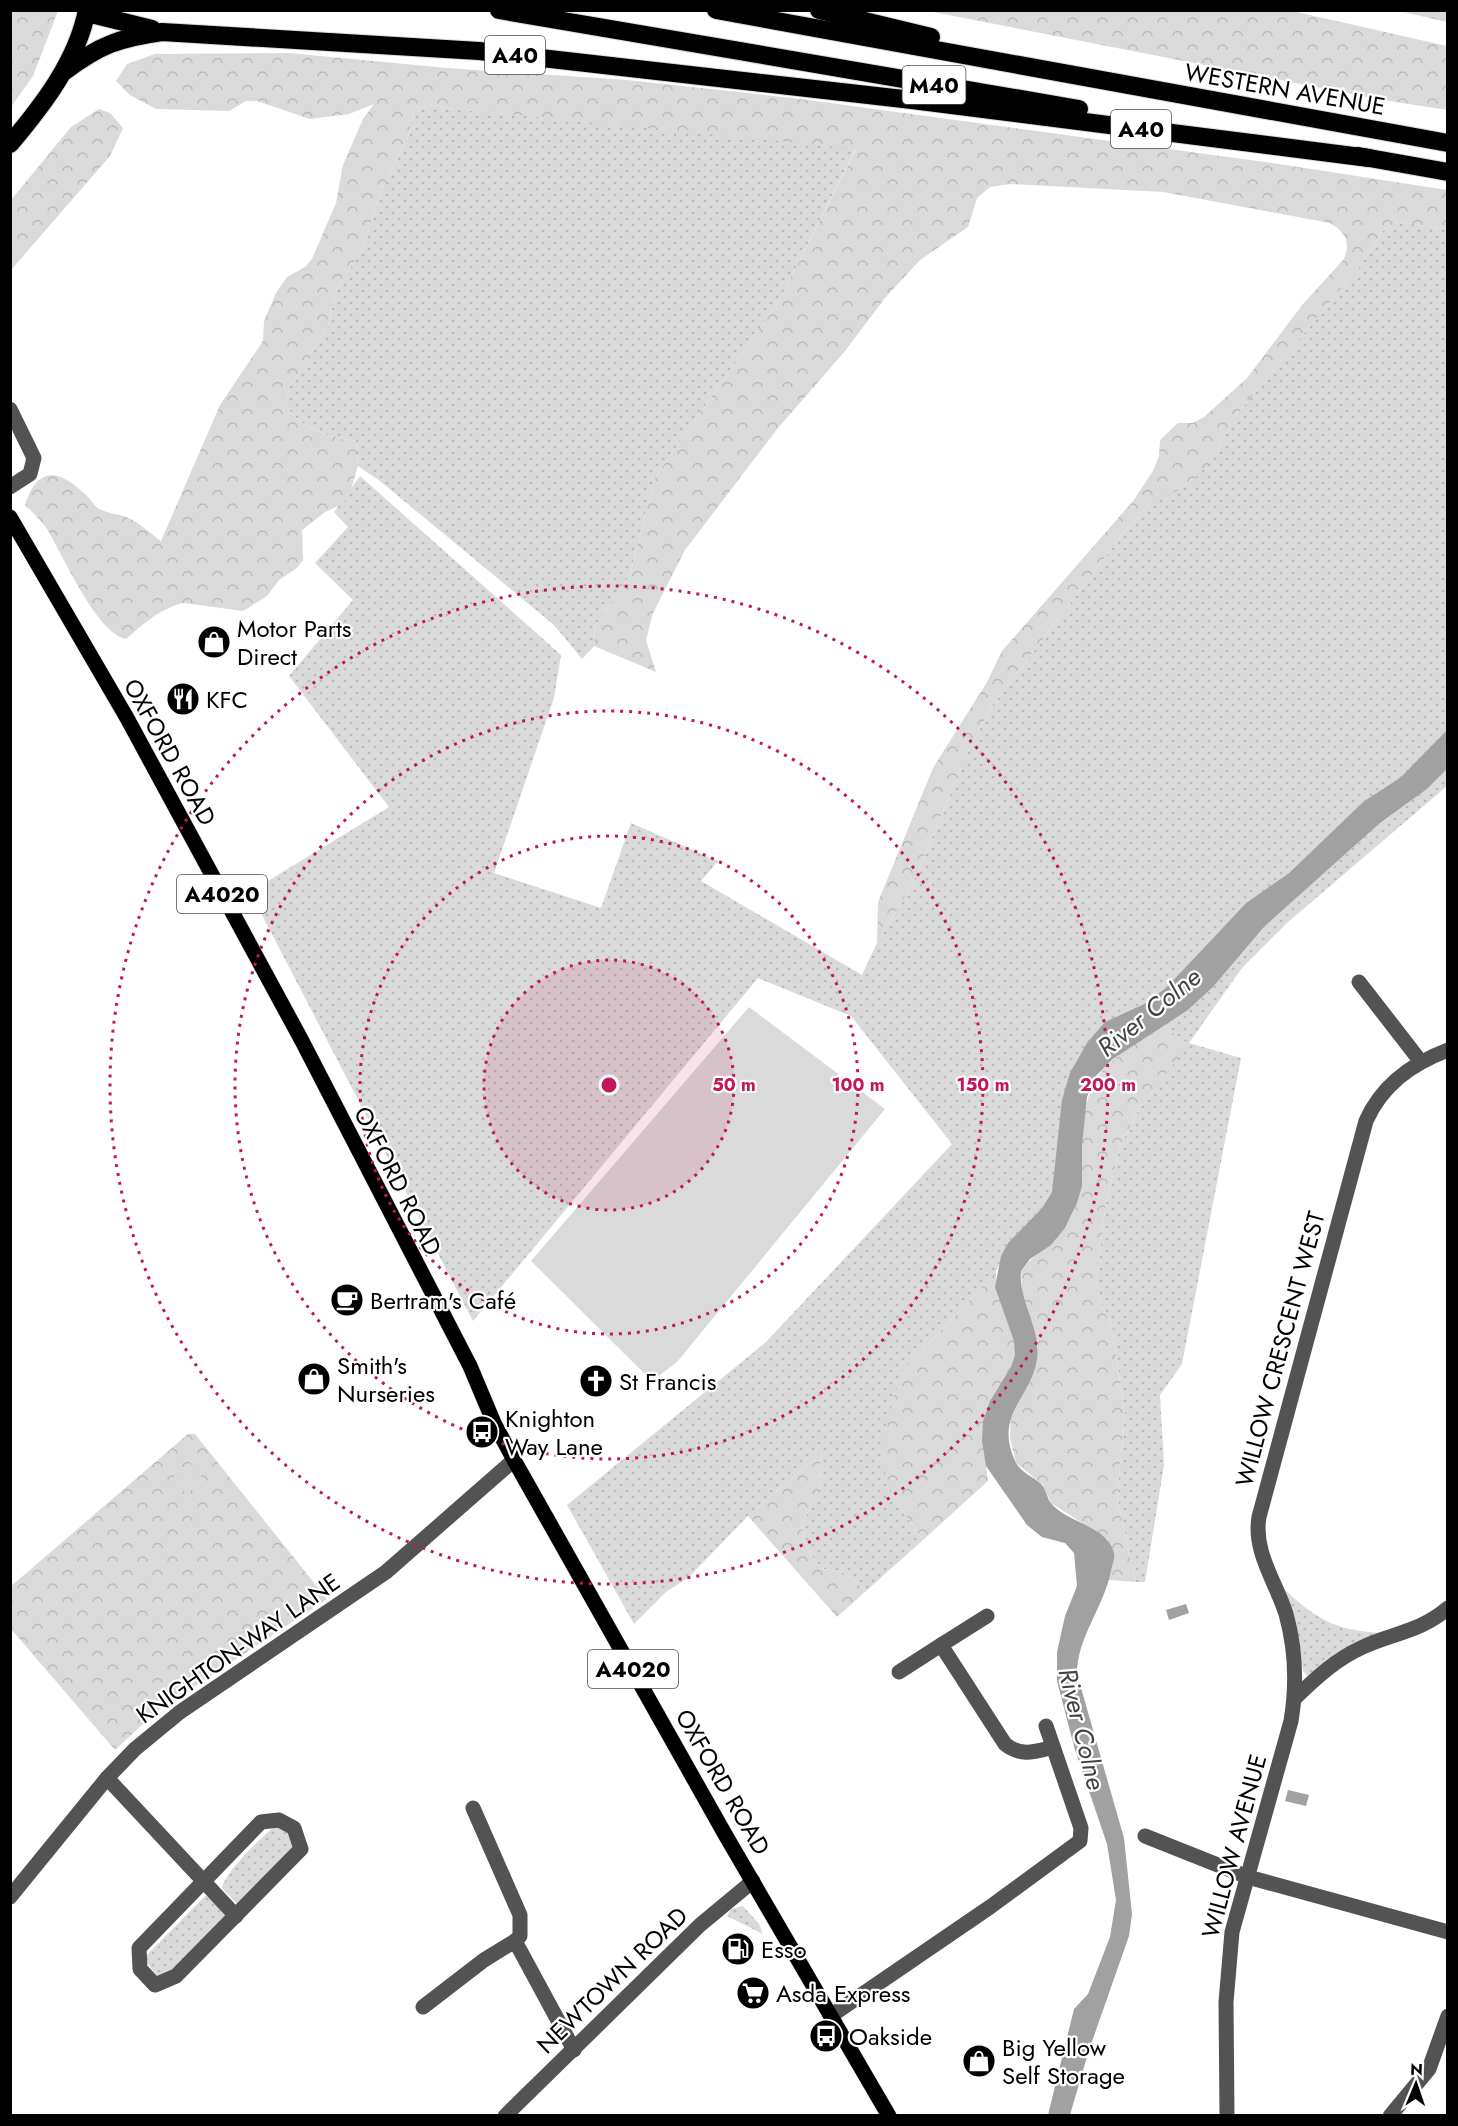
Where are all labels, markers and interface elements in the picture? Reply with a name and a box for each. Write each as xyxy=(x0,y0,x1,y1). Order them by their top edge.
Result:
road number: A40 xyxy=(485,36,545,74)
street label: WESTERN AVENUE xyxy=(1182,54,1388,124)
road number: M40 xyxy=(902,66,966,104)
road number: A40 xyxy=(1111,110,1171,148)
place label: Motor Parts Direct xyxy=(237,611,351,674)
shop icon: Motor Parts Direct xyxy=(196,624,232,660)
street label: OXFORD ROAD xyxy=(115,672,225,832)
restaurant icon: KFC xyxy=(165,681,201,717)
place label: KFC xyxy=(206,682,248,717)
road number: A4020 xyxy=(177,875,267,913)
water label: River Colne xyxy=(1089,958,1209,1066)
text: 50 m xyxy=(712,1072,756,1098)
text: 100 m xyxy=(831,1072,885,1098)
text: 150 m xyxy=(957,1072,1009,1098)
text: 200 m xyxy=(1080,1072,1136,1098)
centre of rings xyxy=(599,1075,619,1095)
street label: OXFORD ROAD xyxy=(345,1100,451,1262)
street label: WILLOW CRESCENT WEST xyxy=(1226,1207,1334,1491)
cafe icon: Bertram's Café xyxy=(329,1282,365,1318)
place label: Bertram's Café xyxy=(370,1283,516,1318)
place label: Smith's Nurseries xyxy=(337,1348,435,1411)
shop icon: Smith's Nurseries xyxy=(296,1361,332,1397)
church icon: St Francis xyxy=(578,1363,614,1399)
place label: St Francis xyxy=(619,1364,716,1399)
place label: Knighton Way Lane xyxy=(505,1401,603,1464)
bus stop icon: Knighton Way Lane xyxy=(464,1414,500,1450)
street label: KNIGHTON-WAY LANE xyxy=(129,1564,347,1732)
road number: A4020 xyxy=(588,1650,678,1688)
water label: River Colne xyxy=(1049,1664,1115,1794)
street label: OXFORD ROAD xyxy=(667,1703,779,1861)
street label: WILLOW AVENUE xyxy=(1193,1750,1275,1942)
street label: NEWTOWN ROAD xyxy=(529,1899,695,2061)
fuel station icon: Esso xyxy=(720,1931,756,1967)
place label: Esso xyxy=(761,1932,807,1967)
supermarket icon: Asda Express xyxy=(735,1975,771,2011)
place label: Asda Express xyxy=(776,1976,910,2011)
bus stop icon: Oakside xyxy=(808,2018,844,2054)
place label: Oakside xyxy=(849,2019,932,2054)
place label: Big Yellow Self Storage xyxy=(1002,2030,1125,2093)
shop icon: Big Yellow Self Storage xyxy=(961,2043,997,2079)
north arrow xyxy=(1386,2054,1446,2114)
text: N xyxy=(1410,2058,1423,2081)

